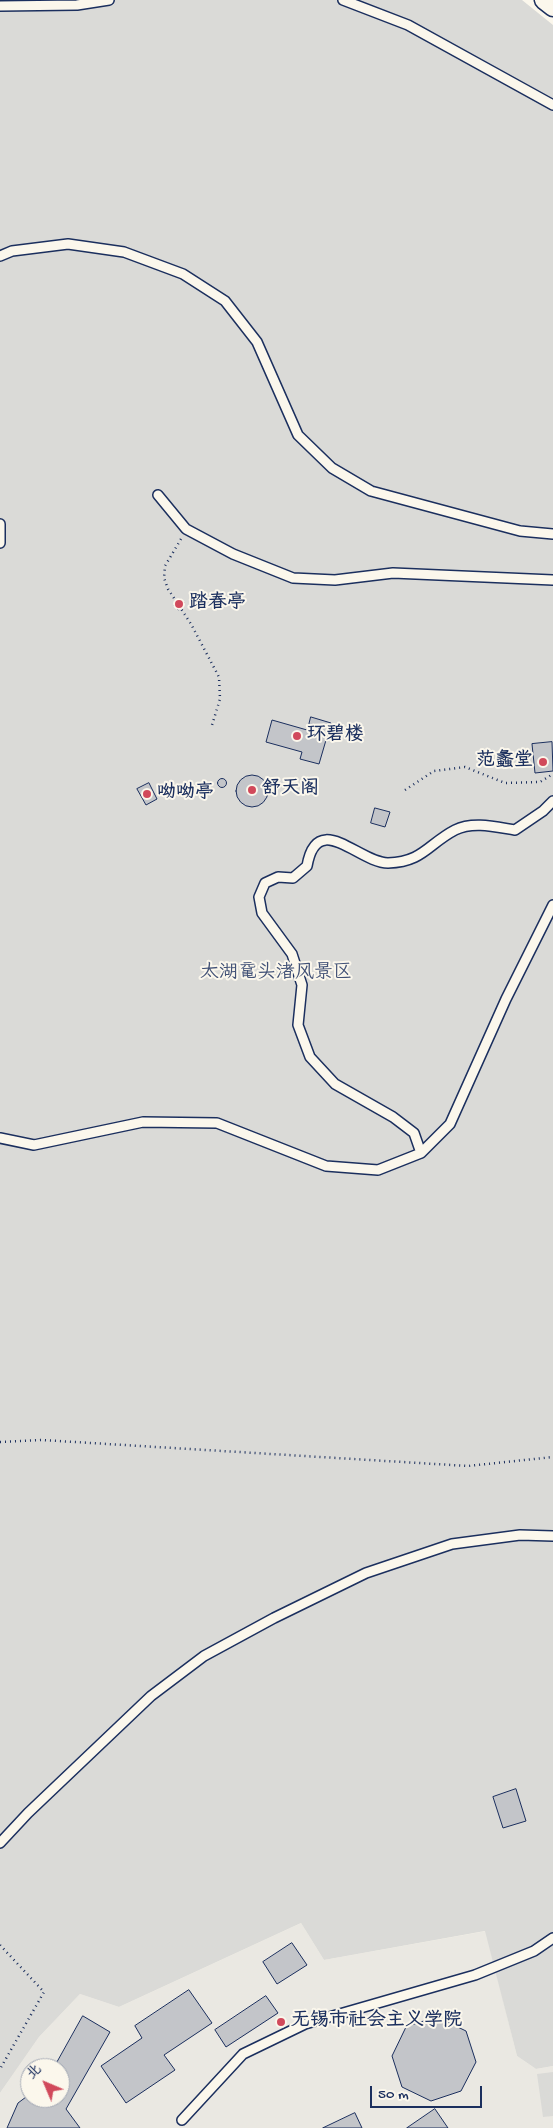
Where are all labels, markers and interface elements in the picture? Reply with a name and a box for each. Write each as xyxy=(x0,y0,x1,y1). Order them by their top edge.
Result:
place label: 踏春亭 xyxy=(189,593,246,615)
marker: 踏春亭 xyxy=(173,598,185,610)
place label: 环碧楼 xyxy=(307,725,364,747)
marker: 环碧楼 xyxy=(291,730,303,742)
place label: 范蠡堂 xyxy=(476,751,533,773)
marker: 范蠡堂 xyxy=(537,756,549,768)
place label: 舒天阁 xyxy=(262,779,319,801)
place label: 呦呦亭 xyxy=(157,783,214,805)
marker: 舒天阁 xyxy=(246,784,258,796)
marker: 呦呦亭 xyxy=(141,788,153,800)
park label: 太湖鼋头渚风景区 xyxy=(200,963,352,985)
place label: 无锡市社会主义学院 xyxy=(291,2011,462,2033)
marker: 无锡市社会主义学院 xyxy=(275,2016,287,2028)
north arrow xyxy=(20,2058,70,2108)
text: 北 xyxy=(24,2062,46,2084)
scale bar xyxy=(373,2076,486,2108)
text: 50 m xyxy=(378,2086,409,2104)

